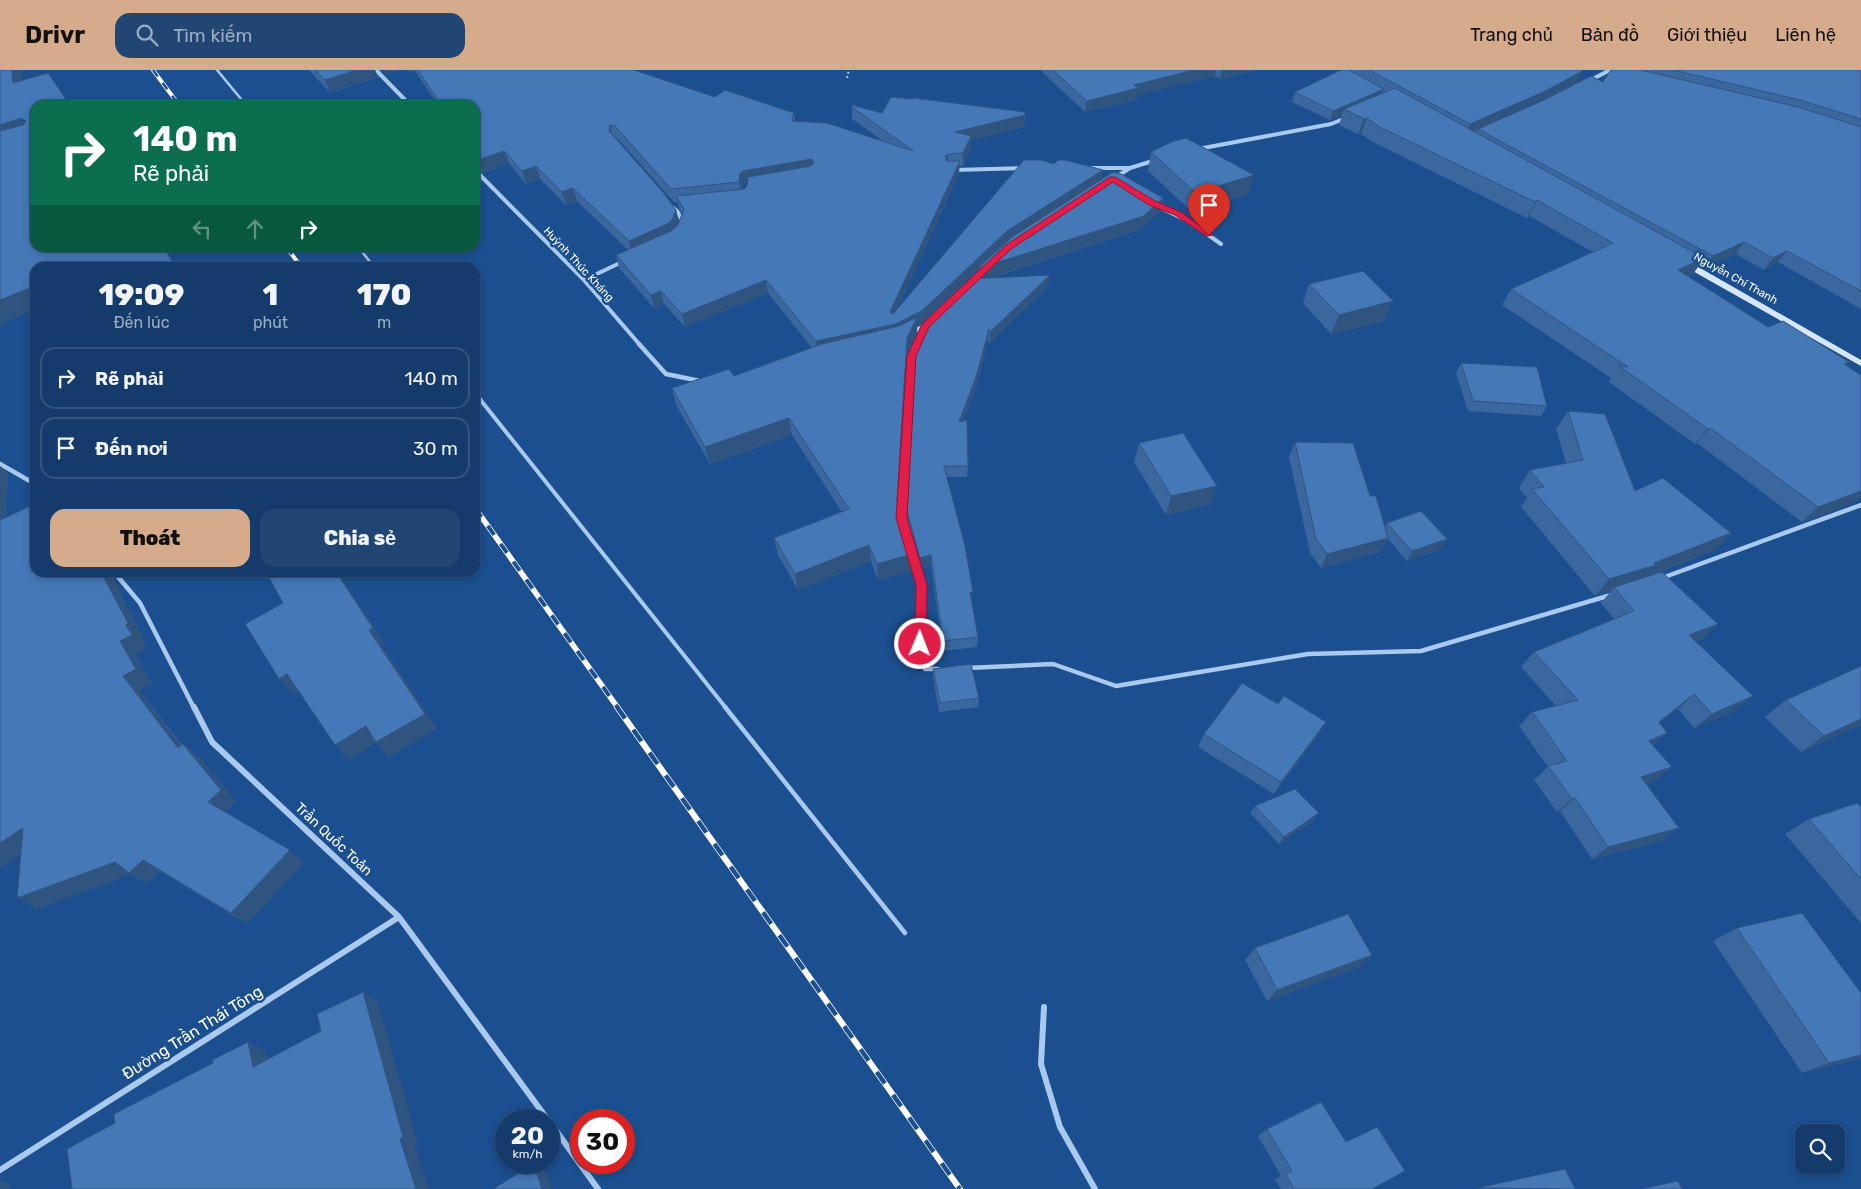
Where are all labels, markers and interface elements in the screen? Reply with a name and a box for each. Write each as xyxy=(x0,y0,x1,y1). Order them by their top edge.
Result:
search box xyxy=(115,13,465,58)
text: Drivr xyxy=(25,21,85,49)
icon: search xyxy=(133,21,161,49)
text: Tìm kiếm xyxy=(173,24,252,47)
text: Trang chủ xyxy=(1470,24,1553,46)
text: Bản đồ xyxy=(1581,24,1639,46)
text: Giới thiệu xyxy=(1667,24,1747,46)
text: Liên hệ xyxy=(1775,24,1836,46)
text: 140 m xyxy=(133,118,238,160)
icon: right xyxy=(50,120,115,185)
text: Rẽ phải xyxy=(133,160,209,187)
pin xyxy=(1188,184,1230,235)
icon: arrive xyxy=(1195,191,1223,219)
icon: left xyxy=(188,215,216,243)
icon: ahead xyxy=(241,215,269,243)
icon: right xyxy=(294,215,322,243)
street label: Huỳnh Thúc Kháng xyxy=(541,224,617,304)
street label: Nguyễn Chí Thanh xyxy=(1692,250,1780,307)
text: 19:09 xyxy=(99,277,184,313)
text: 1 xyxy=(263,277,278,313)
text: 170 xyxy=(357,277,411,313)
text: Đến lúc xyxy=(113,313,169,332)
text: phút xyxy=(253,313,288,332)
text: m xyxy=(377,313,391,332)
icon: right xyxy=(52,364,80,392)
text: Rẽ phải xyxy=(95,367,164,390)
text: 140 m xyxy=(404,367,458,390)
icon: arrive xyxy=(52,434,80,462)
text: Đến nơi xyxy=(95,437,168,460)
text: 30 m xyxy=(413,437,458,460)
button: Thoát xyxy=(50,509,250,567)
button: Chia sẻ xyxy=(260,509,460,567)
position arrow xyxy=(893,617,945,669)
street label: Trần Quốc Toản xyxy=(291,798,377,880)
street label: Đường Trần Thái Tông xyxy=(118,980,266,1083)
speed limit sign: 30 xyxy=(570,1109,635,1174)
text: 20 xyxy=(511,1121,544,1150)
map controls xyxy=(1795,1124,1845,1174)
button: search xyxy=(1795,1124,1845,1174)
text: km/h xyxy=(513,1147,542,1161)

